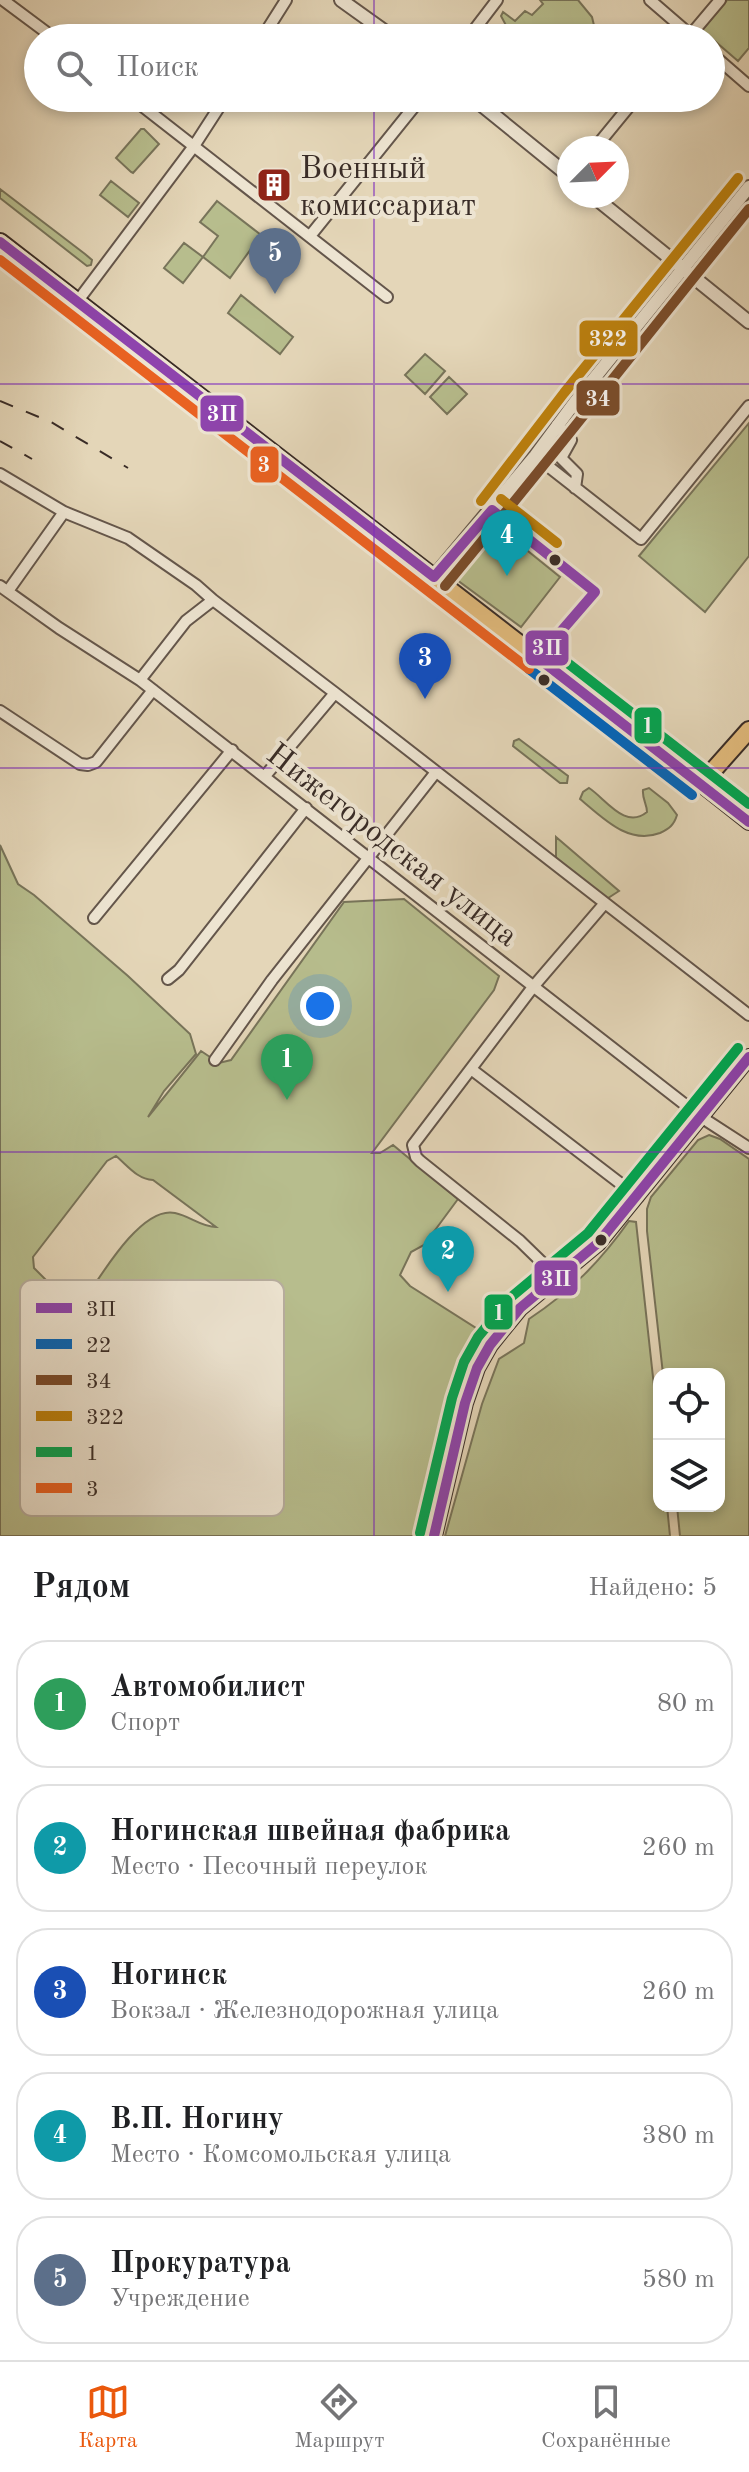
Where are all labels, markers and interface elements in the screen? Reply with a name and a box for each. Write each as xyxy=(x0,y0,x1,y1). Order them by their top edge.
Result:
search box xyxy=(24,24,725,112)
icon: search xyxy=(52,46,96,90)
text: Поиск xyxy=(116,53,199,83)
north arrow xyxy=(557,136,629,208)
place label: Военный комиссариат xyxy=(300,154,476,223)
building icon: Военный комиссариат xyxy=(255,166,293,204)
pin: 5 xyxy=(249,228,301,294)
line badge: 322 xyxy=(578,319,639,358)
text: 322 xyxy=(589,329,627,351)
line badge: 34 xyxy=(575,379,621,417)
text: 34 xyxy=(585,389,611,411)
line badge: 3П xyxy=(199,394,245,433)
text: 3П xyxy=(207,404,237,426)
line badge: 3 xyxy=(249,445,280,484)
text: 3 xyxy=(258,455,270,477)
pin: 4 xyxy=(481,510,533,576)
unlabelled marker xyxy=(547,552,563,568)
line badge: 3П xyxy=(524,629,570,667)
pin: 3 xyxy=(399,633,451,699)
text: 3П xyxy=(532,638,562,660)
unlabelled marker xyxy=(536,672,552,688)
line badge: 1 xyxy=(633,706,663,745)
text: 1 xyxy=(642,716,654,738)
street label: Нижегородская улица xyxy=(260,739,523,954)
your location xyxy=(300,986,340,1026)
pin: 1 xyxy=(261,1034,313,1100)
pin: 2 xyxy=(422,1226,474,1292)
unlabelled marker xyxy=(593,1232,609,1248)
line badge: 3П xyxy=(533,1259,579,1297)
text: 3П xyxy=(541,1269,571,1291)
legend xyxy=(20,1280,284,1516)
line badge: 1 xyxy=(483,1293,514,1331)
text: 3П xyxy=(86,1299,116,1321)
text: 1 xyxy=(493,1303,505,1325)
text: 22 xyxy=(86,1335,112,1357)
map controls xyxy=(653,1368,725,1512)
button: locate xyxy=(653,1368,725,1440)
text: 34 xyxy=(86,1371,112,1393)
text: 322 xyxy=(86,1407,124,1429)
button: layers xyxy=(653,1440,725,1512)
text: 1 xyxy=(86,1443,99,1465)
text: 3 xyxy=(86,1479,99,1501)
text: Рядом xyxy=(32,1571,131,1605)
text: Найдено: 5 xyxy=(588,1575,717,1601)
text: Автомобилист xyxy=(110,1673,305,1703)
text: 1 xyxy=(52,1691,68,1717)
text: 80 m xyxy=(657,1691,715,1717)
text: Спорт xyxy=(110,1710,180,1736)
text: Ногинская швейная фабрика xyxy=(110,1817,510,1847)
text: 2 xyxy=(52,1835,68,1861)
text: 260 m xyxy=(642,1835,715,1861)
text: Место · Песочный переулок xyxy=(110,1854,427,1880)
text: Ногинск xyxy=(110,1961,227,1991)
text: 3 xyxy=(52,1979,68,2005)
text: 260 m xyxy=(642,1979,715,2005)
text: Вокзал · Железнодорожная улица xyxy=(110,1998,499,2024)
text: В.П. Ногину xyxy=(110,2105,284,2135)
text: 4 xyxy=(52,2123,68,2149)
text: 380 m xyxy=(642,2123,715,2149)
text: Место · Комсомольская улица xyxy=(110,2142,451,2168)
text: Прокуратура xyxy=(110,2249,291,2279)
text: 5 xyxy=(52,2267,68,2293)
text: 580 m xyxy=(642,2267,715,2293)
text: Учреждение xyxy=(110,2286,250,2312)
tab: Карта xyxy=(78,2380,138,2455)
tab: Маршрут xyxy=(294,2380,385,2455)
tab: Сохранённые xyxy=(541,2380,671,2455)

